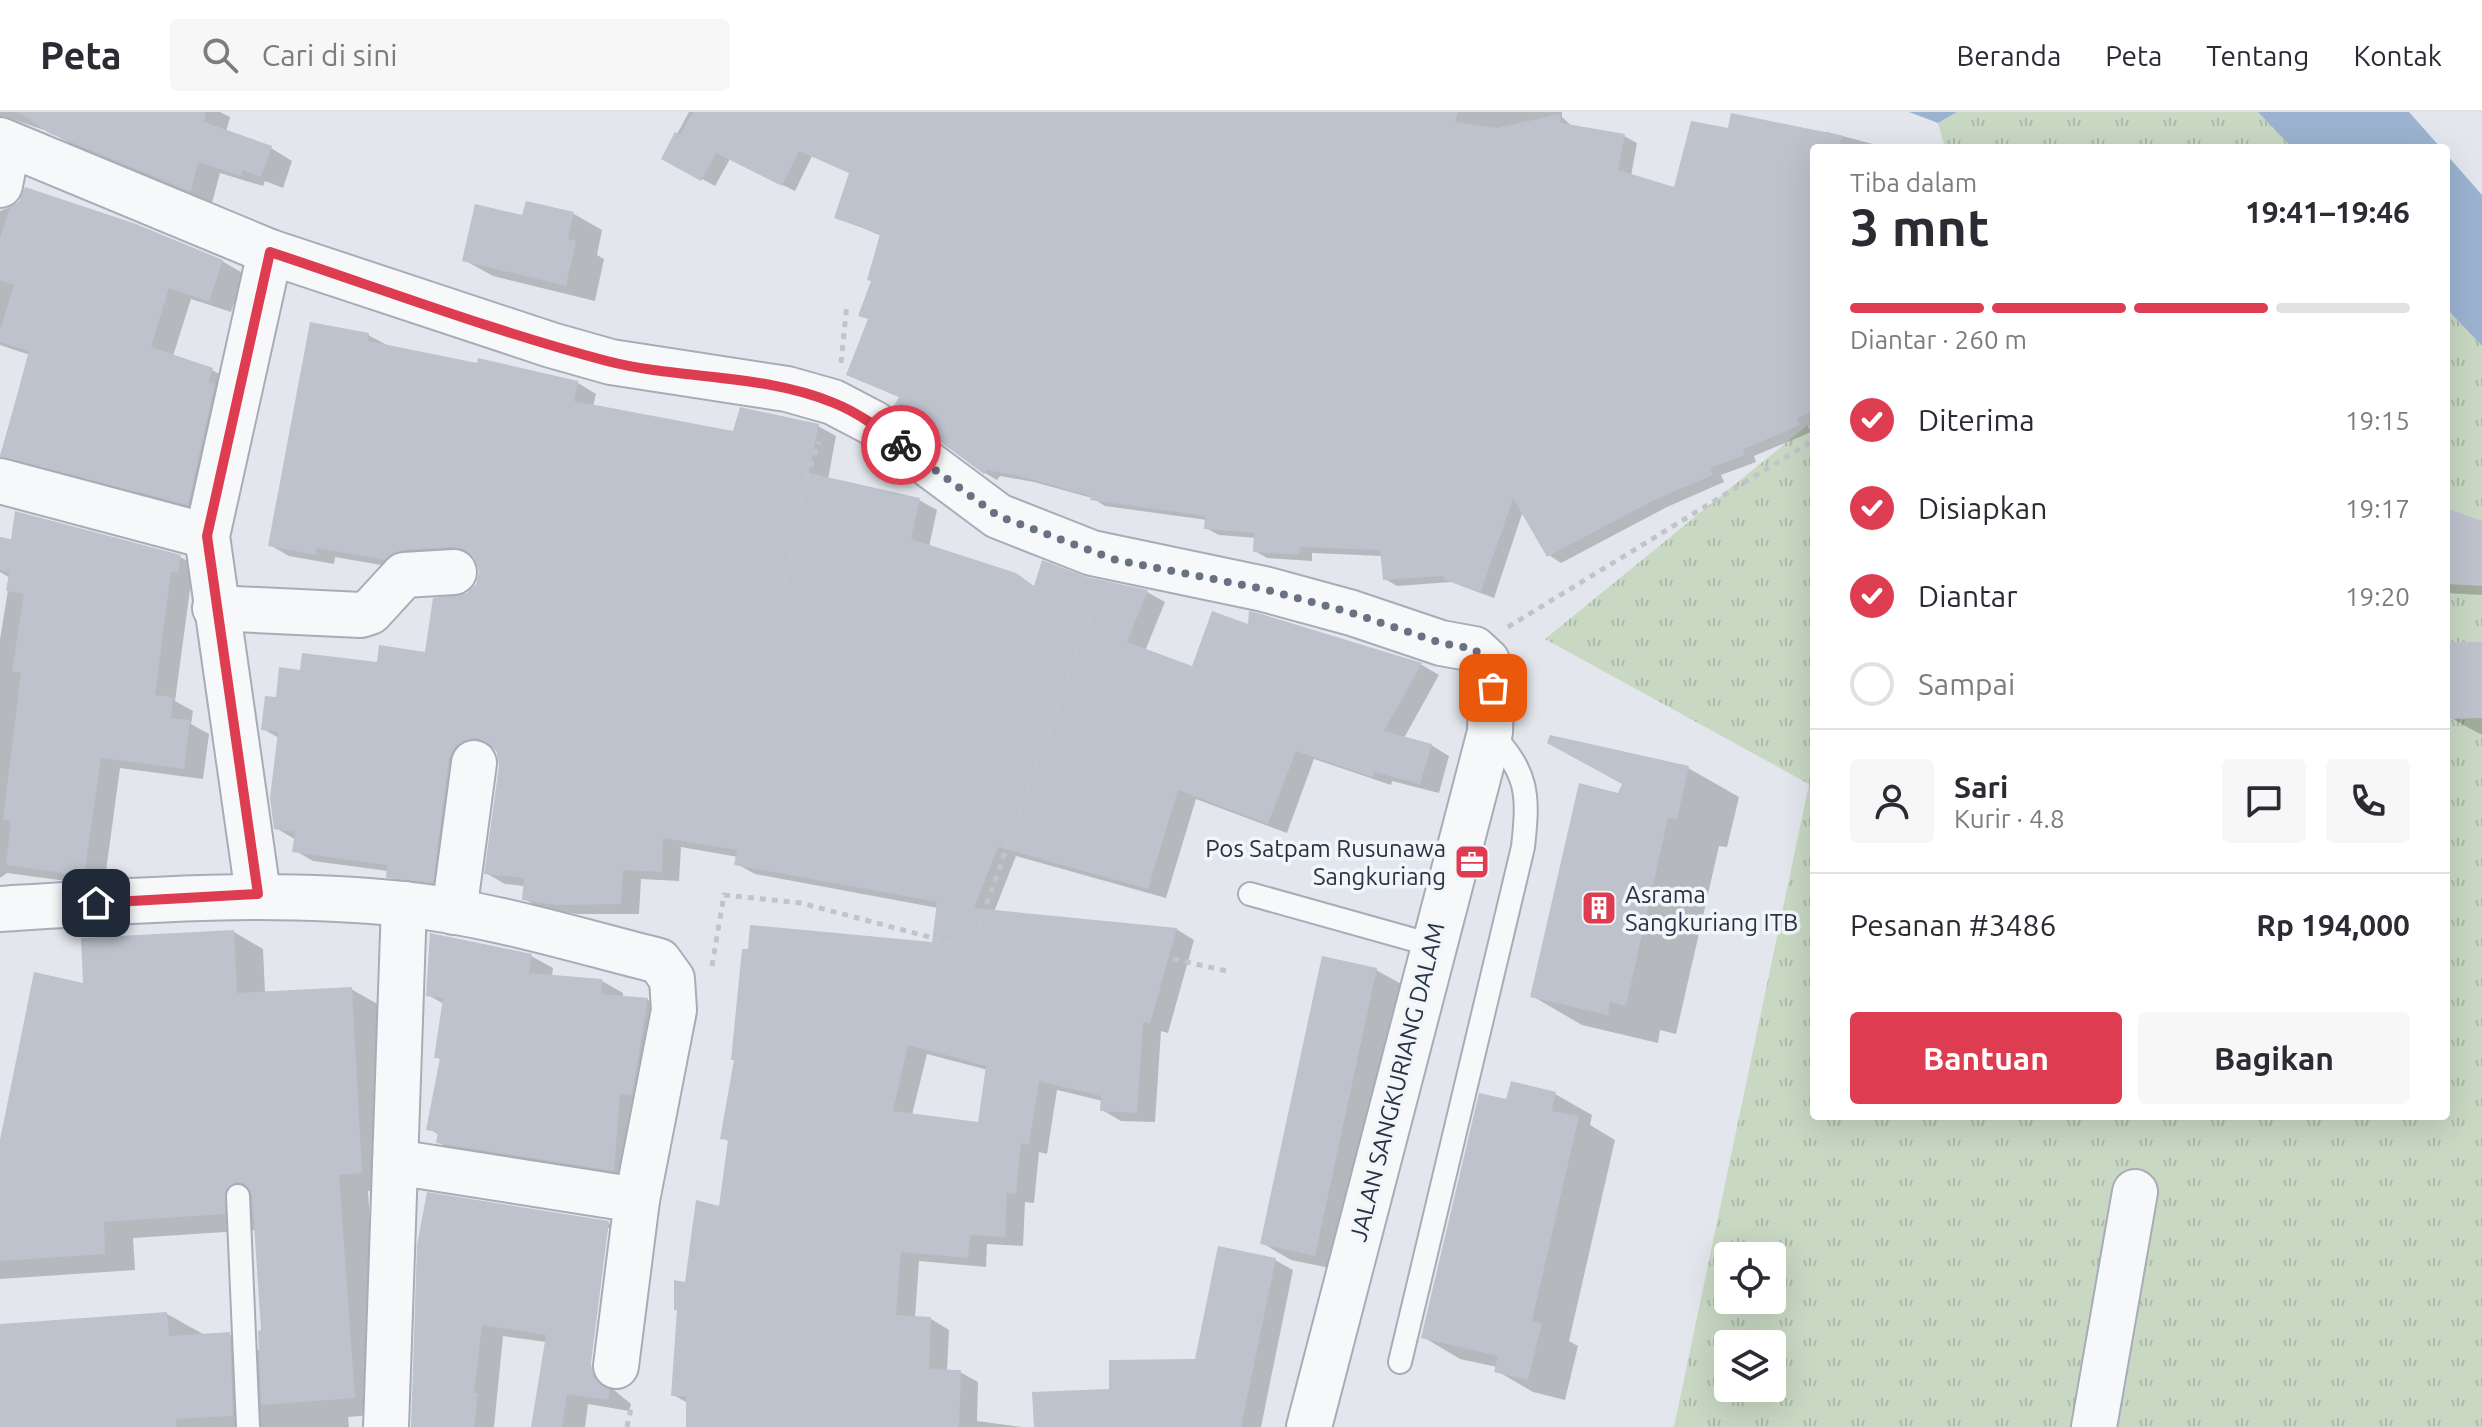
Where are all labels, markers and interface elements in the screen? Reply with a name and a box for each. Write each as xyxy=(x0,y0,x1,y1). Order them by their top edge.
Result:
search box xyxy=(170,19,730,91)
icon: search xyxy=(198,33,242,77)
text: Peta xyxy=(40,34,122,76)
text: Cari di sini xyxy=(262,38,398,72)
text: Beranda xyxy=(1956,40,2061,71)
text: Peta xyxy=(2105,40,2162,71)
text: Tentang xyxy=(2206,40,2309,71)
text: Kontak xyxy=(2353,40,2442,71)
text: Tiba dalam xyxy=(1850,168,1977,197)
text: 19:41–19:46 xyxy=(2245,195,2410,229)
text: 3 mnt xyxy=(1850,198,1989,256)
text: Diantar · 260 m xyxy=(1850,325,2027,354)
icon: check xyxy=(1850,398,1894,442)
text: Diterima xyxy=(1918,403,2035,437)
courier xyxy=(861,405,941,485)
text: 19:15 xyxy=(2345,406,2410,435)
icon: bike xyxy=(879,423,923,467)
icon: check xyxy=(1850,486,1894,530)
text: Disiapkan xyxy=(1918,491,2047,525)
text: 19:17 xyxy=(2345,494,2410,523)
icon: check xyxy=(1850,574,1894,618)
text: Diantar xyxy=(1918,579,2018,613)
text: 19:20 xyxy=(2345,582,2410,611)
pin xyxy=(1459,654,1527,722)
icon: bag xyxy=(1471,666,1515,710)
text: Sampai xyxy=(1918,667,2015,701)
button: person xyxy=(1850,759,1934,843)
button: chat xyxy=(2222,759,2306,843)
button: phone xyxy=(2326,759,2410,843)
text: Sari xyxy=(1954,770,2008,804)
text: Kurir · 4.8 xyxy=(1954,804,2065,833)
place label: Pos Satpam Rusunawa Sangkuriang xyxy=(1205,835,1446,890)
office icon: Pos Satpam Rusunawa Sangkuriang xyxy=(1453,843,1491,881)
pin xyxy=(62,869,130,937)
icon: home xyxy=(74,881,118,925)
place label: Asrama Sangkuriang ITB xyxy=(1625,881,1798,936)
building icon: Asrama Sangkuriang ITB xyxy=(1580,889,1618,927)
text: Pesanan #3486 xyxy=(1850,908,2056,942)
text: Rp 194,000 xyxy=(2256,908,2410,942)
street label: JALAN SANGKURIANG DALAM xyxy=(1344,920,1450,1244)
button: Bantuan xyxy=(1850,1012,2122,1104)
button: Bagikan xyxy=(2138,1012,2410,1104)
map controls xyxy=(1714,1242,1786,1402)
button: locate xyxy=(1714,1242,1786,1314)
button: layers xyxy=(1714,1330,1786,1402)

